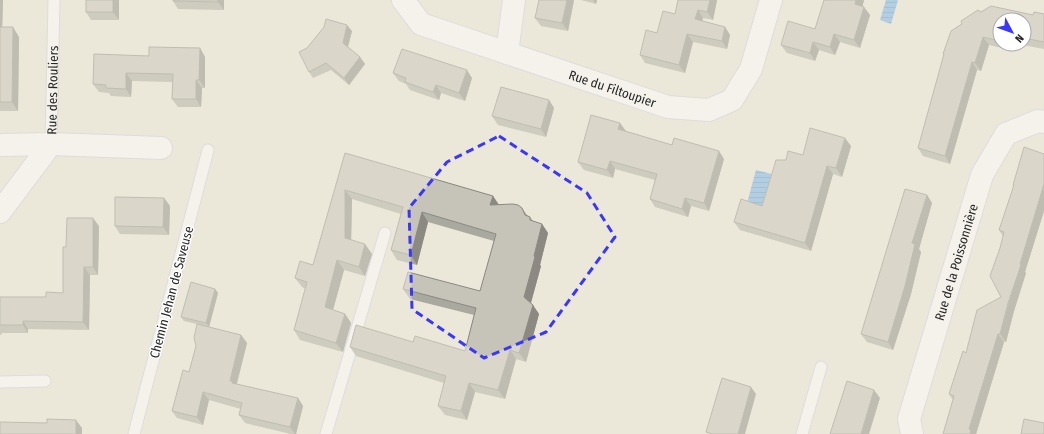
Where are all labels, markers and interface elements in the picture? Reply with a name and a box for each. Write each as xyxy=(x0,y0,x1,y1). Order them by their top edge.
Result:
north arrow xyxy=(992,12,1032,52)
text: N xyxy=(1012,31,1026,45)
street label: Rue des Rouliers xyxy=(44,45,61,135)
street label: Rue du Filtoupier xyxy=(567,67,658,111)
street label: Rue de la Poissonnière xyxy=(932,202,981,322)
street label: Chemin Jehan de Saveuse xyxy=(147,224,196,360)

